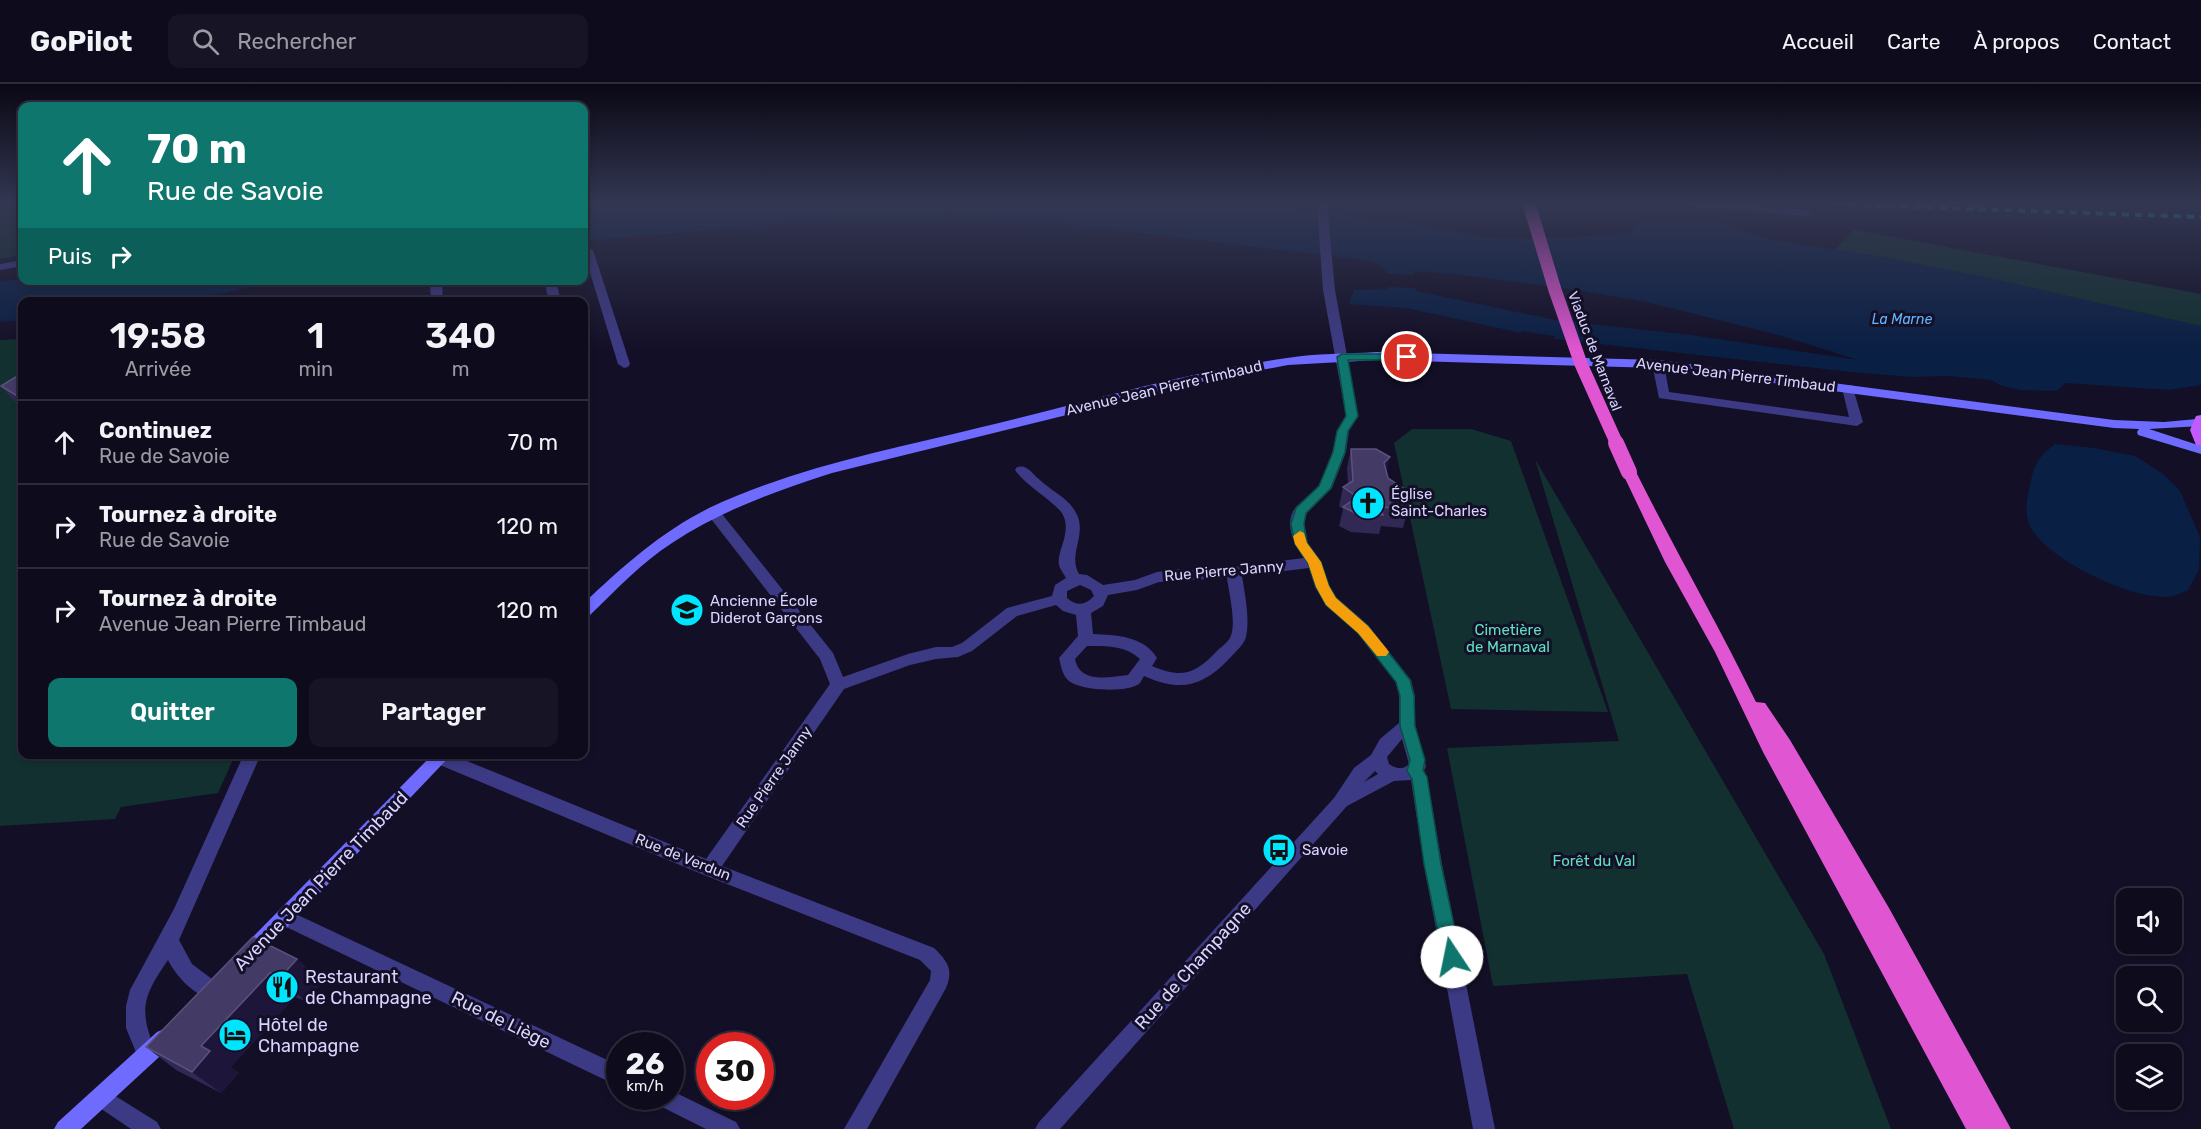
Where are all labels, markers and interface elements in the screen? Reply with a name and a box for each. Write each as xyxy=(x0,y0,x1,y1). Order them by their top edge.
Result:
search box xyxy=(168,14,588,68)
text: GoPilot xyxy=(30,25,132,58)
icon: search xyxy=(189,25,222,58)
text: Rechercher xyxy=(237,28,356,55)
text: Accueil xyxy=(1782,29,1854,54)
text: Carte xyxy=(1887,29,1940,54)
text: À propos xyxy=(1973,29,2060,54)
text: Contact xyxy=(2093,29,2171,54)
text: 70 m xyxy=(147,124,247,174)
icon: ahead xyxy=(48,126,126,204)
text: Rue de Savoie xyxy=(147,175,324,207)
icon: right xyxy=(104,240,137,273)
text: Puis xyxy=(48,243,92,270)
street label: Viaduc de Marnaval xyxy=(1564,289,1625,413)
water label: La Marne xyxy=(1872,311,1932,328)
text: 19:58 xyxy=(110,314,207,357)
text: 1 xyxy=(307,314,324,357)
text: 340 xyxy=(425,314,496,357)
pin xyxy=(1381,331,1432,382)
icon: arrive xyxy=(1390,340,1423,373)
street label: Avenue Jean Pierre Timbaud xyxy=(1635,354,1837,396)
text: Arrivée xyxy=(125,357,191,381)
text: min xyxy=(298,357,333,381)
text: m xyxy=(452,357,469,381)
street label: Avenue Jean Pierre Timbaud xyxy=(1064,357,1264,419)
text: Continuez xyxy=(99,417,212,444)
icon: ahead xyxy=(48,426,81,459)
text: 70 m xyxy=(508,429,558,456)
text: Rue de Savoie xyxy=(99,444,230,468)
church icon: Église Saint-Charles xyxy=(1350,485,1386,521)
place label: Église Saint-Charles xyxy=(1391,485,1487,520)
text: Tournez à droite xyxy=(99,501,277,528)
icon: right xyxy=(48,510,81,543)
text: 120 m xyxy=(497,513,558,540)
text: Rue de Savoie xyxy=(99,528,230,552)
street label: Rue Pierre Janny xyxy=(1164,557,1284,585)
text: Tournez à droite xyxy=(99,585,277,612)
school or university icon: Ancienne École Diderot Garçons xyxy=(669,592,705,628)
place label: Ancienne École Diderot Garçons xyxy=(710,592,823,627)
icon: right xyxy=(48,594,81,627)
text: 120 m xyxy=(497,597,558,624)
text: Avenue Jean Pierre Timbaud xyxy=(99,612,366,636)
park label: Cimetière de Marnaval xyxy=(1466,621,1550,656)
button: Quitter xyxy=(48,678,297,747)
button: Partager xyxy=(309,678,558,747)
street label: Rue Pierre Janny xyxy=(732,723,816,831)
street label: Avenue Jean Pierre Timbaud xyxy=(230,787,412,975)
street label: Rue de Verdun xyxy=(633,830,733,884)
bus stop icon: Savoie xyxy=(1261,832,1297,868)
place label: Savoie xyxy=(1302,841,1348,859)
park label: Forêt du Val xyxy=(1553,852,1635,870)
map controls xyxy=(2116,888,2182,1110)
button: sound xyxy=(2116,888,2182,954)
street label: Rue de Champagne xyxy=(1130,898,1256,1034)
position arrow xyxy=(1420,925,1484,989)
place label: Restaurant de Champagne xyxy=(305,966,432,1009)
button: search xyxy=(2116,966,2182,1032)
restaurant icon: Restaurant de Champagne xyxy=(264,969,300,1005)
street label: Rue de Liège xyxy=(448,987,554,1053)
place label: Hôtel de Champagne xyxy=(258,1014,359,1057)
hotel icon: Hôtel de Champagne xyxy=(217,1017,253,1053)
speed limit sign: 30 xyxy=(696,1032,774,1110)
button: layers xyxy=(2116,1044,2182,1110)
text: 26 xyxy=(625,1046,665,1082)
text: km/h xyxy=(626,1077,664,1095)

